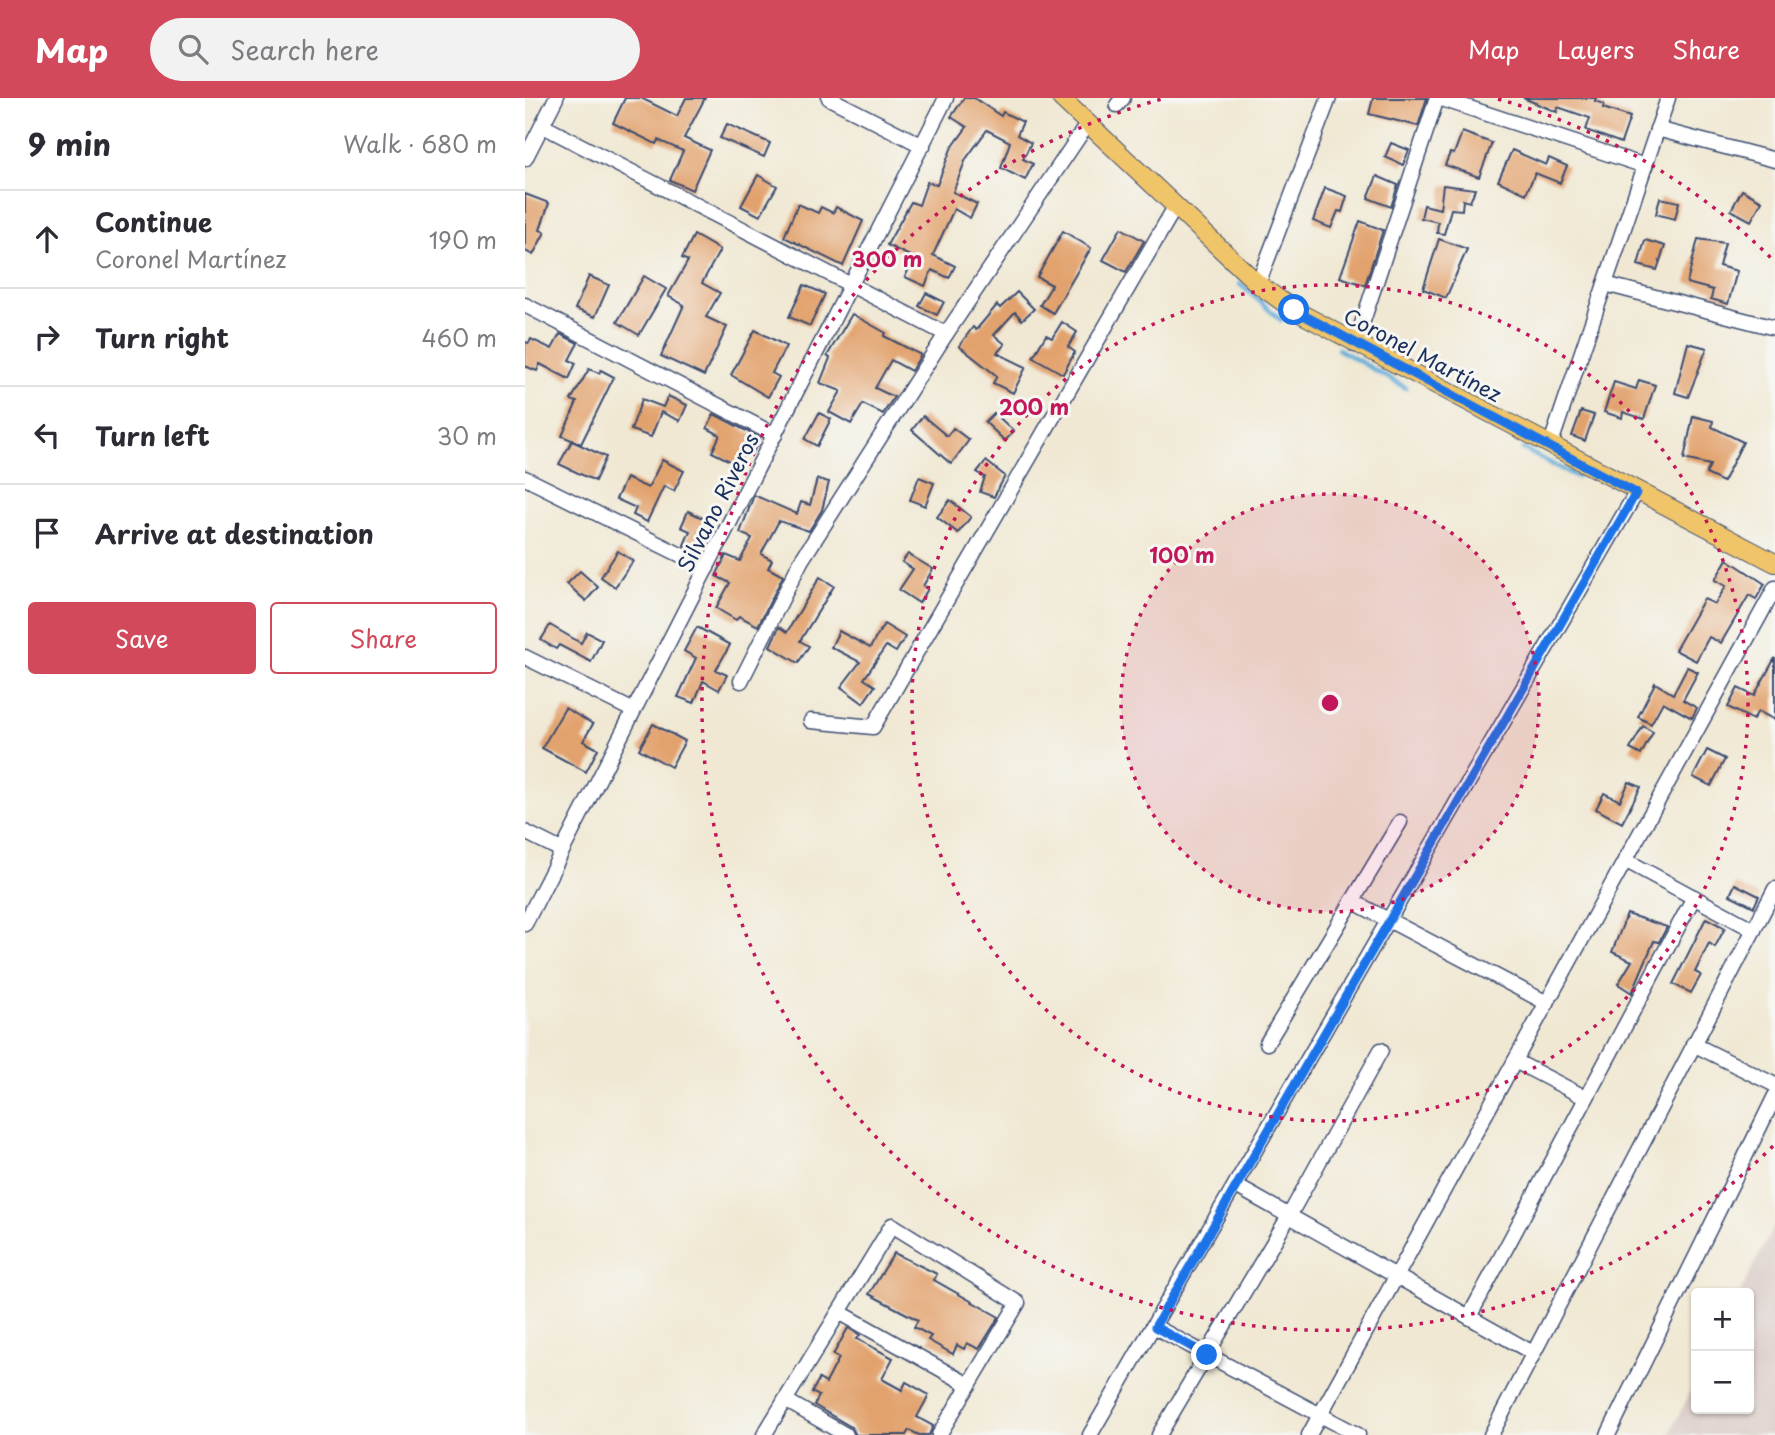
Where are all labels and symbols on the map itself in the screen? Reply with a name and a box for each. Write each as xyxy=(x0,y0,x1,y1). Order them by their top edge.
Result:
text: 300 m xyxy=(852,242,922,274)
route start xyxy=(1278,294,1309,325)
street label: Coronel Martínez xyxy=(1338,299,1508,409)
text: 200 m xyxy=(999,390,1069,422)
street label: Silvano Riveros xyxy=(668,427,766,577)
text: 100 m xyxy=(1149,538,1215,570)
centre of rings xyxy=(1318,691,1342,715)
route end xyxy=(1191,1339,1222,1370)

